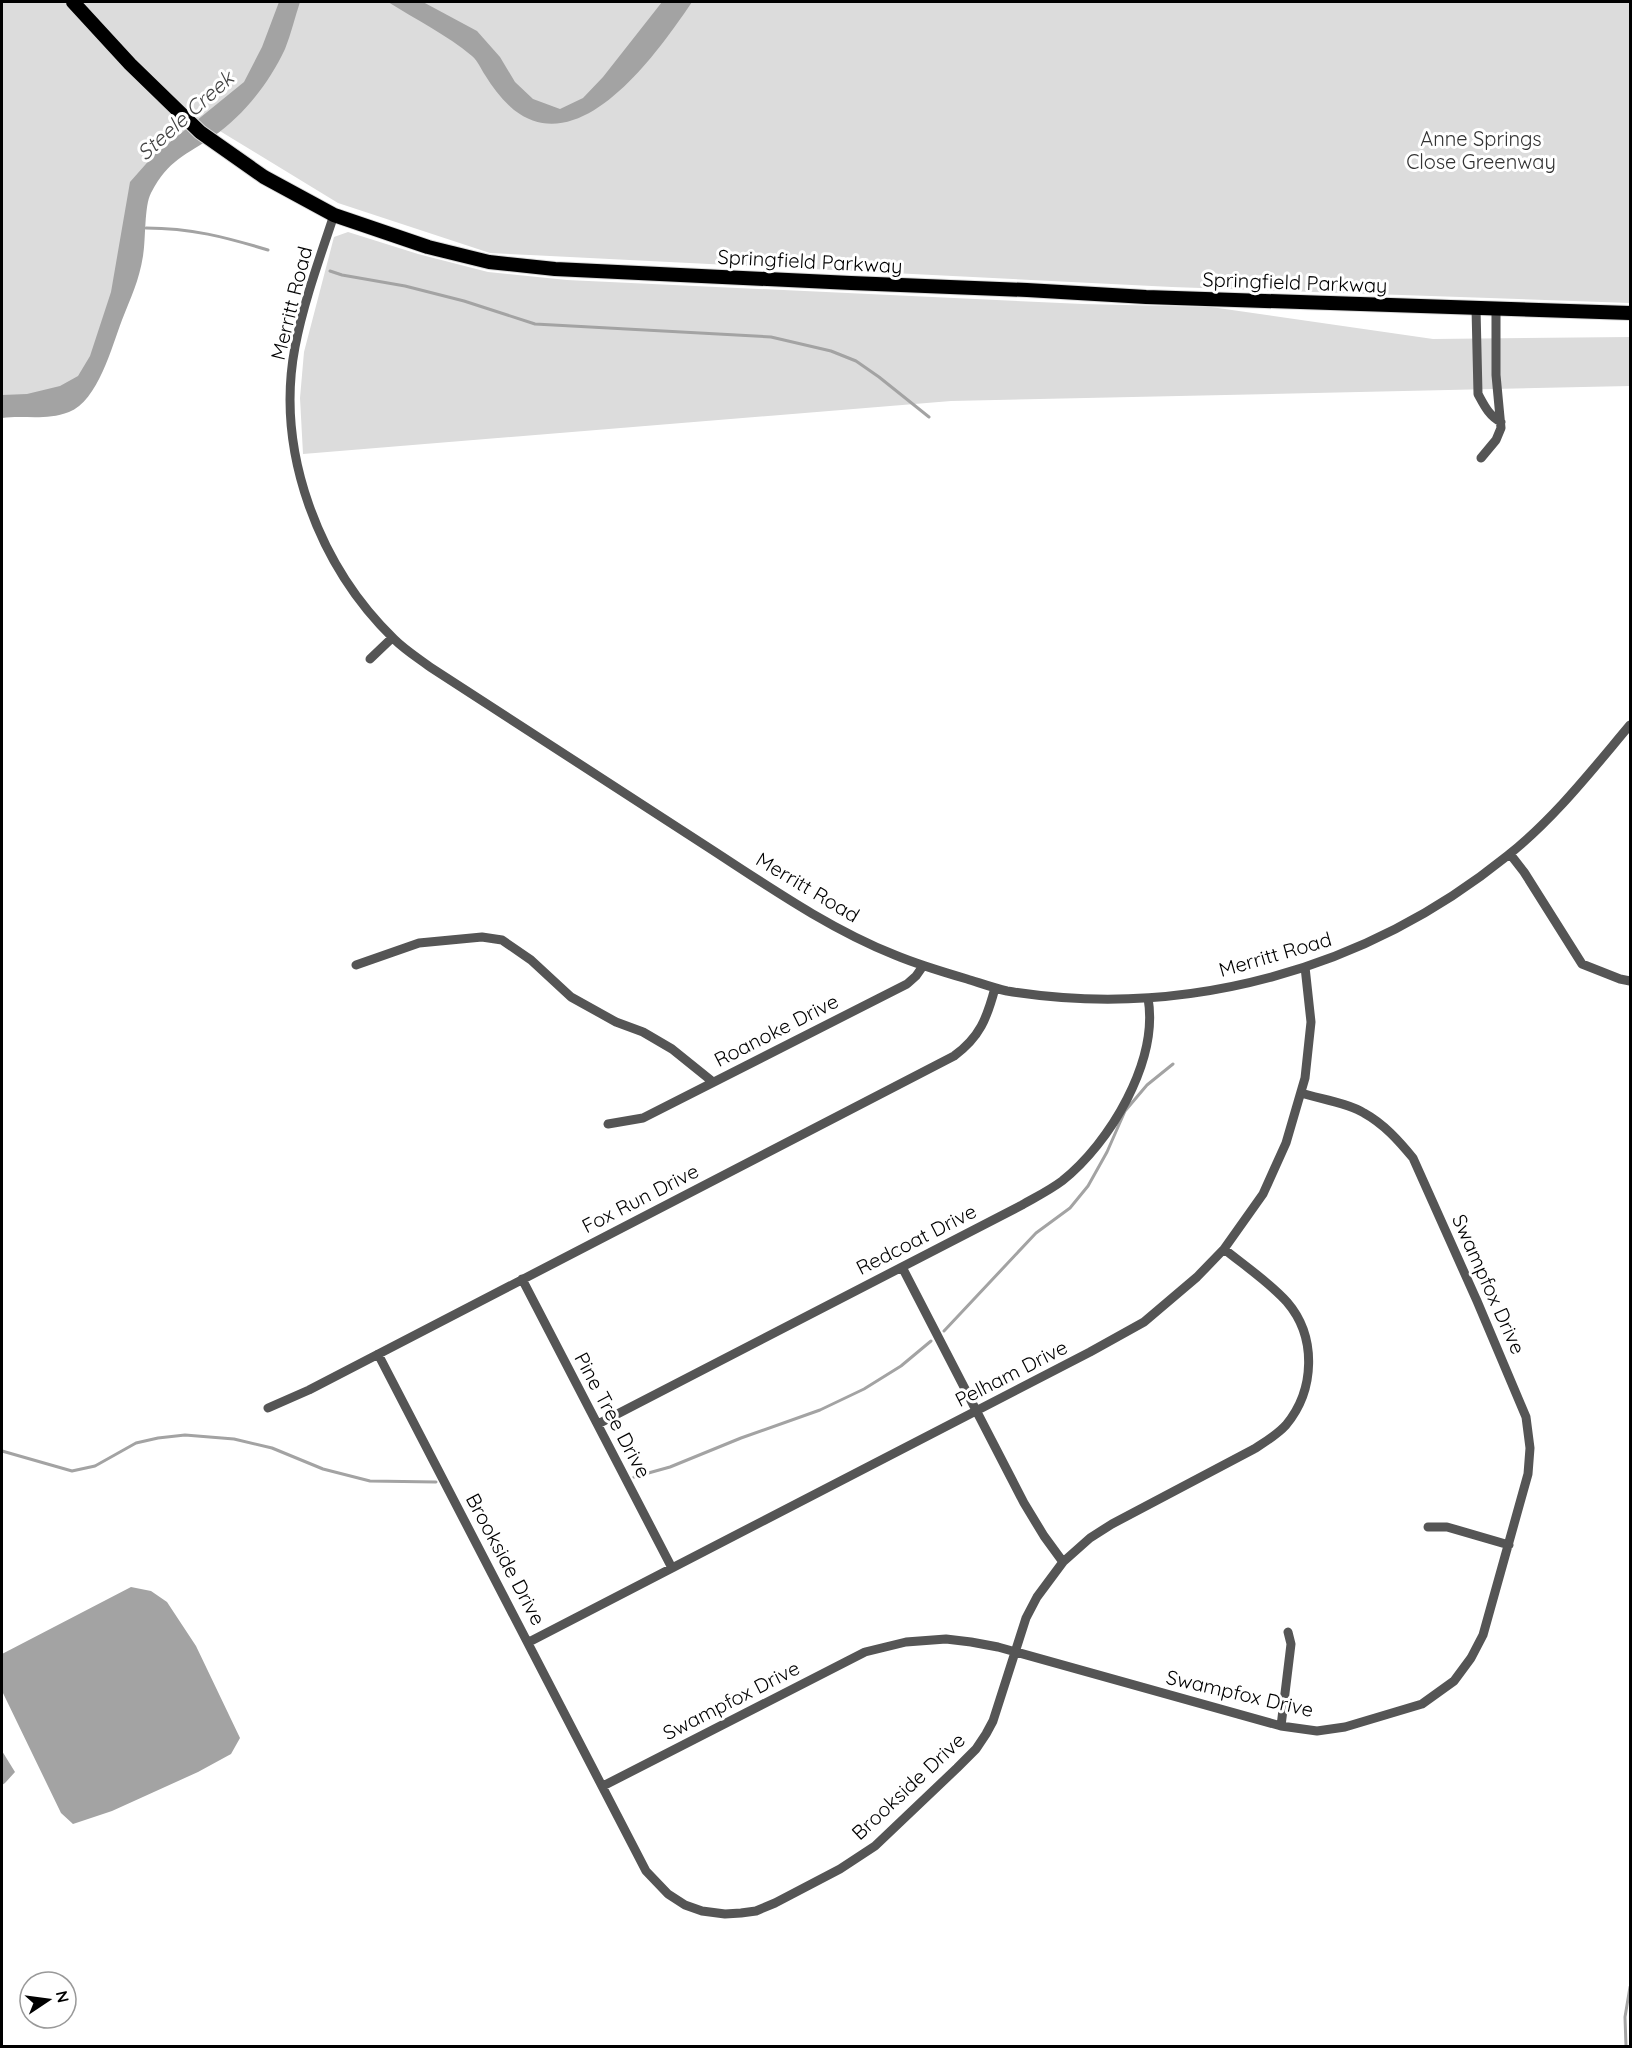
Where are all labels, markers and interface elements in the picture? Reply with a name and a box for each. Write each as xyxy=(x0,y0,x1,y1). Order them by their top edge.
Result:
water label: Steele Creek xyxy=(131,64,240,165)
park label: Anne Springs Close Greenway xyxy=(1406,126,1556,174)
street label: Merritt Road xyxy=(265,244,317,362)
street label: Springfield Parkway xyxy=(717,244,903,278)
street label: Springfield Parkway xyxy=(1202,266,1388,298)
street label: Merritt Road xyxy=(752,846,864,928)
street label: Merritt Road xyxy=(1216,926,1334,982)
street label: Roanoke Drive xyxy=(710,988,842,1072)
street label: Fox Run Drive xyxy=(577,1158,703,1238)
street label: Redcoat Drive xyxy=(852,1198,980,1280)
street label: Swampfox Drive xyxy=(1447,1210,1531,1358)
street label: Pelham Drive xyxy=(951,1334,1071,1412)
street label: Pine Tree Drive xyxy=(569,1348,657,1482)
street label: Brookside Drive xyxy=(461,1489,551,1629)
street label: Swampfox Drive xyxy=(658,1655,804,1745)
street label: Swampfox Drive xyxy=(1164,1664,1316,1722)
street label: Brookside Drive xyxy=(846,1727,970,1845)
north arrow xyxy=(18,1970,78,2030)
text: N xyxy=(52,1989,74,2005)

